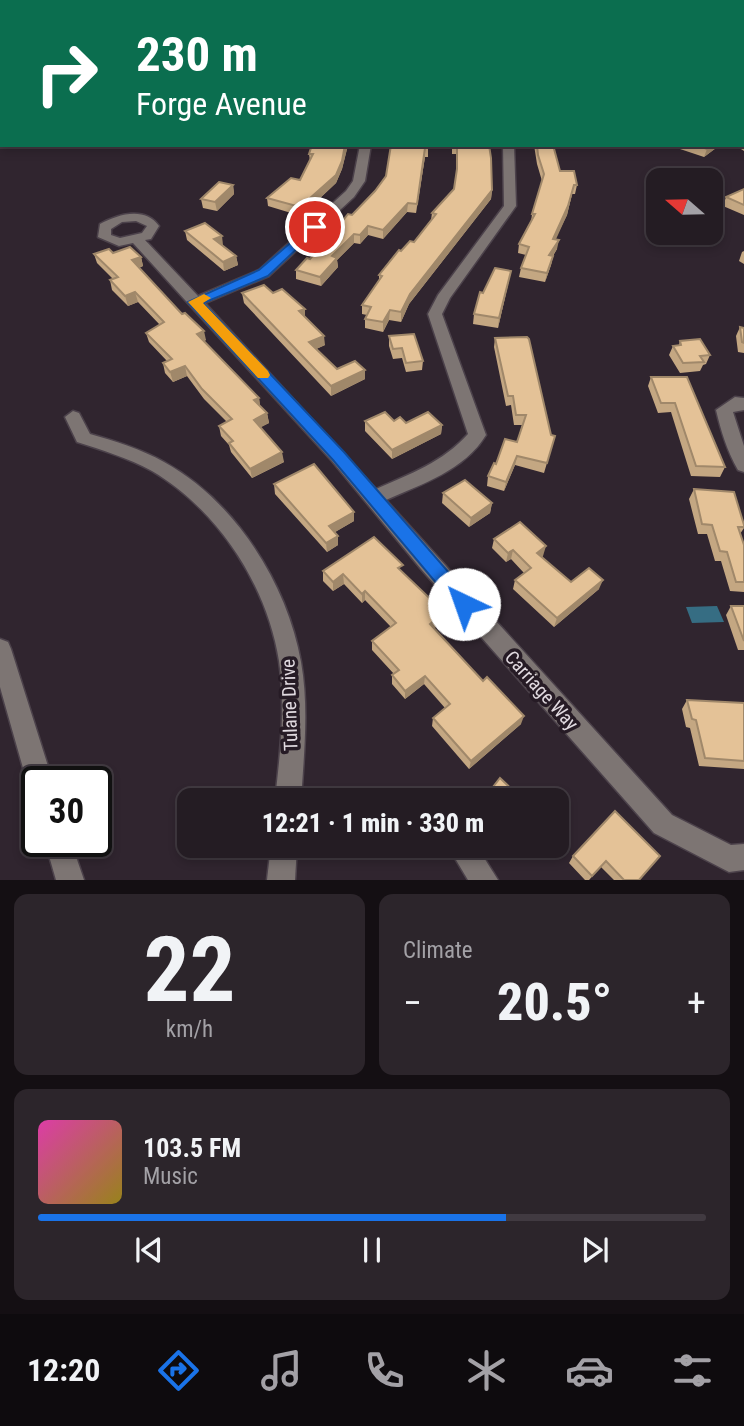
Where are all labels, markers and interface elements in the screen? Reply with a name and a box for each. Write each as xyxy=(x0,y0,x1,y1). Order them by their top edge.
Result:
text: 230 m xyxy=(136,26,258,83)
icon: right xyxy=(21,28,112,119)
text: Forge Avenue xyxy=(136,85,307,123)
north arrow xyxy=(646,168,723,245)
map controls xyxy=(646,168,723,245)
pin xyxy=(285,197,345,257)
icon: arrive xyxy=(296,208,334,246)
position arrow xyxy=(427,567,501,641)
street label: Carriage Way xyxy=(500,646,583,735)
street label: Tulane Drive xyxy=(276,658,303,751)
speed limit sign: 30 xyxy=(21,766,112,857)
text: 12:21 · 1 min · 330 m xyxy=(262,808,484,838)
text: 22 xyxy=(144,917,235,1023)
text: Climate xyxy=(403,937,473,964)
text: 20.5° xyxy=(497,972,612,1033)
text: − xyxy=(403,981,422,1025)
text: + xyxy=(687,981,706,1025)
text: km/h xyxy=(166,1016,213,1043)
text: 103.5 FM xyxy=(143,1133,241,1163)
text: Music xyxy=(143,1163,198,1190)
icon: previous xyxy=(130,1231,168,1269)
icon: pause xyxy=(353,1231,391,1269)
icon: next xyxy=(576,1231,614,1269)
icon: directions xyxy=(154,1346,203,1395)
icon: music xyxy=(257,1346,306,1395)
icon: phone xyxy=(360,1346,409,1395)
icon: climate xyxy=(462,1346,511,1395)
icon: car xyxy=(565,1346,614,1395)
icon: filters xyxy=(668,1346,717,1395)
text: 12:20 xyxy=(27,1351,100,1389)

